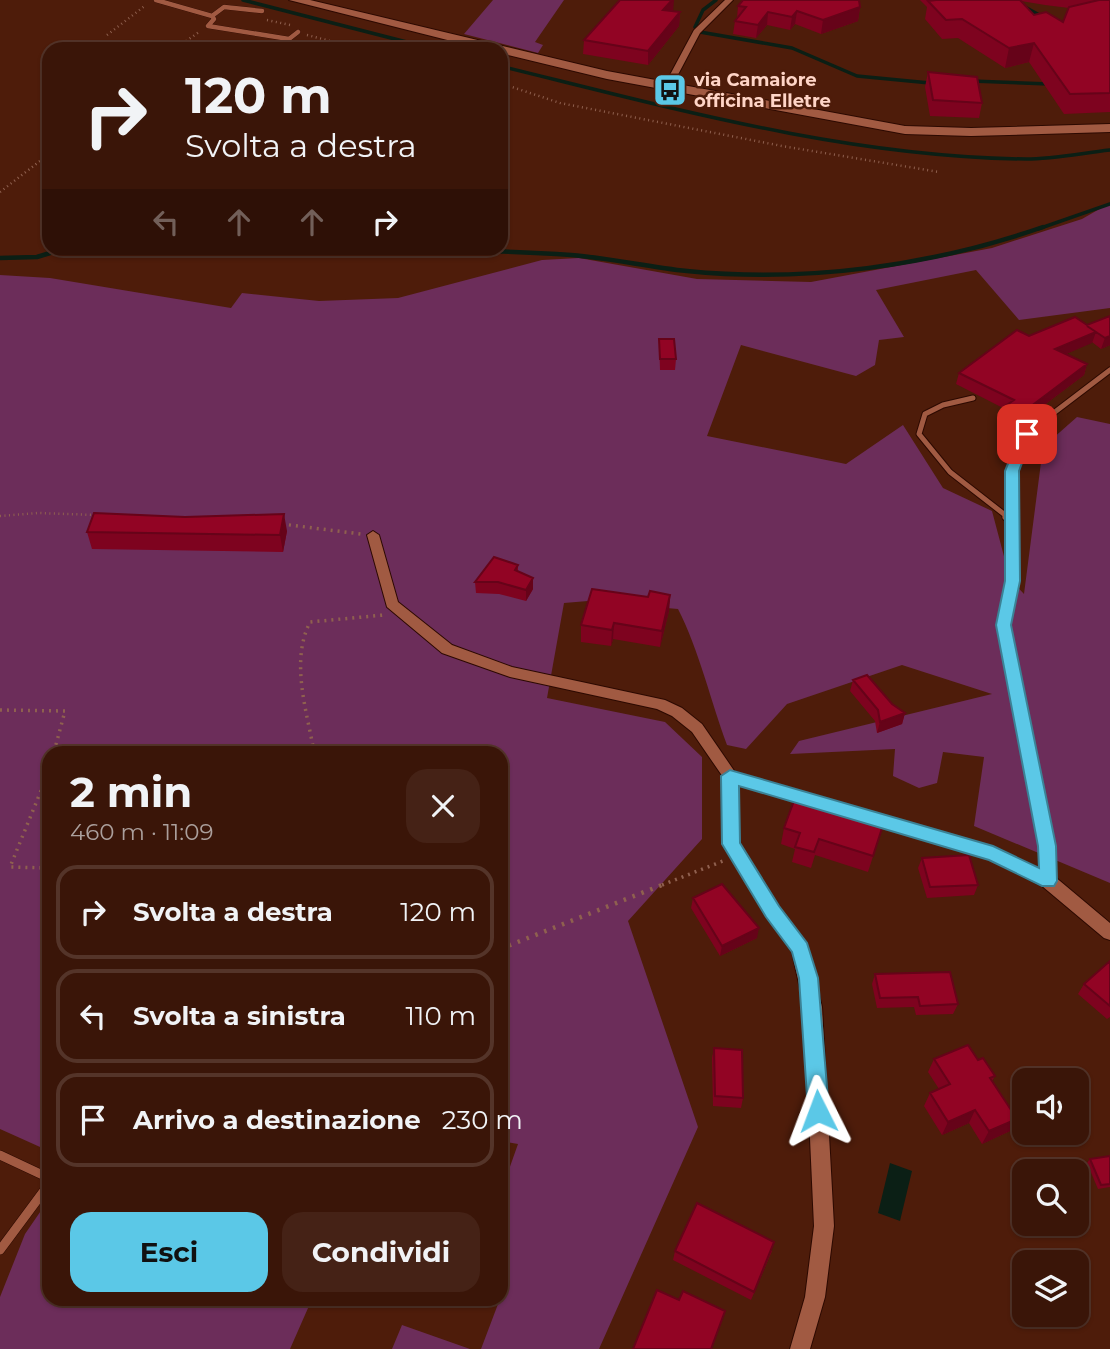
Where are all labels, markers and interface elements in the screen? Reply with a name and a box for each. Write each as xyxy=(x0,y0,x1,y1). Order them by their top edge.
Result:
text: 120 m xyxy=(185,66,332,125)
place label: via Camaiore officina Elletre xyxy=(693,69,831,112)
icon: right xyxy=(70,70,161,161)
bus stop icon: via Camaiore officina Elletre xyxy=(651,71,689,109)
text: Svolta a destra xyxy=(185,126,417,165)
icon: left xyxy=(147,203,185,241)
icon: ahead xyxy=(220,203,258,241)
icon: ahead xyxy=(293,203,331,241)
icon: right xyxy=(366,203,404,241)
pin xyxy=(997,404,1057,464)
icon: arrive xyxy=(1008,415,1046,453)
text: 2 min xyxy=(70,766,192,818)
button: close xyxy=(406,769,480,843)
text: 460 m · 11:09 xyxy=(70,818,213,846)
icon: right xyxy=(74,893,112,931)
text: Svolta a destra xyxy=(133,896,333,928)
text: 120 m xyxy=(400,896,476,928)
icon: left xyxy=(74,997,112,1035)
text: Svolta a sinistra xyxy=(133,1000,346,1032)
text: 110 m xyxy=(406,1000,476,1032)
map controls xyxy=(1012,1068,1089,1327)
button: sound xyxy=(1012,1068,1089,1145)
position arrow xyxy=(781,1074,855,1148)
icon: arrive xyxy=(74,1101,112,1139)
text: Arrivo a destinazione xyxy=(133,1104,421,1136)
text: 230 m xyxy=(442,1104,523,1136)
button: search xyxy=(1012,1159,1089,1236)
button: Esci xyxy=(70,1212,268,1292)
button: Condividi xyxy=(282,1212,480,1292)
button: layers xyxy=(1012,1250,1089,1327)

